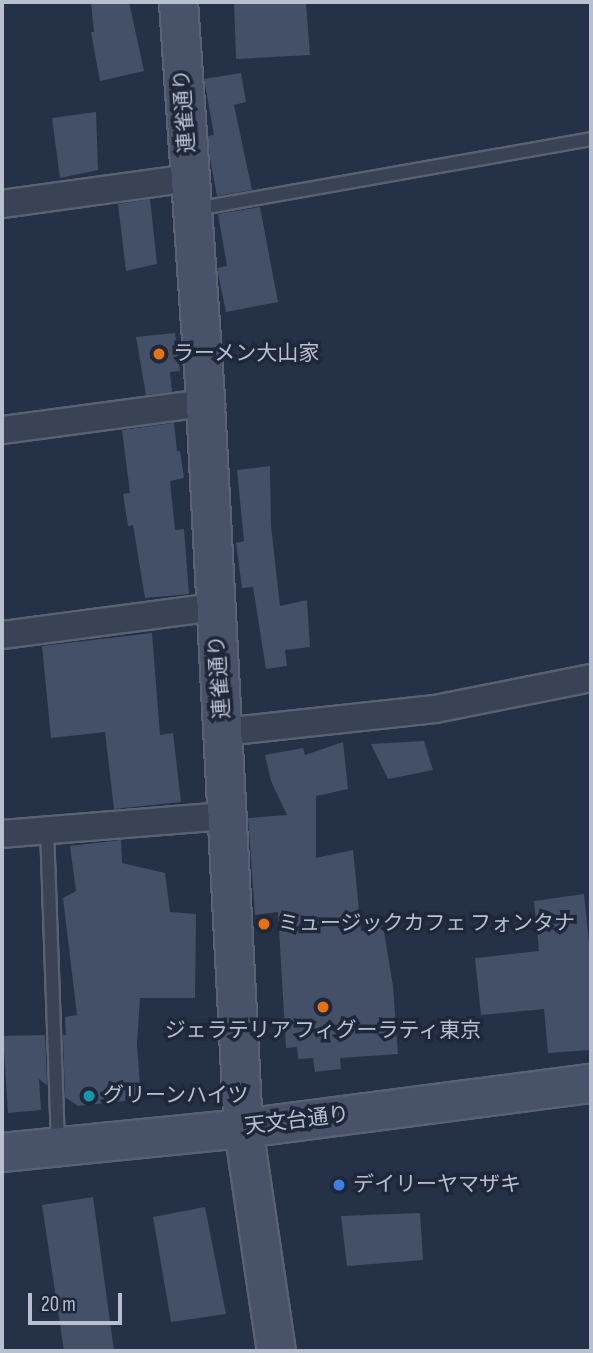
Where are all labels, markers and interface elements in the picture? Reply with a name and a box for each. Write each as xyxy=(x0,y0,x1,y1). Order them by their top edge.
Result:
street label: 連雀通り xyxy=(170,68,200,154)
place label: ラーメン大山家 xyxy=(173,341,320,367)
marker: ラーメン大山家 xyxy=(151,346,167,362)
street label: 連雀通り xyxy=(205,634,235,720)
place label: ミュージックカフェ フォンタナ xyxy=(278,911,575,937)
marker: ミュージックカフェ フォンタナ xyxy=(256,916,272,932)
marker: ジェラテリア フィグーラティ東京 xyxy=(315,999,331,1015)
place label: ジェラテリア フィグーラティ東京 xyxy=(164,1018,482,1044)
place label: グリーンハイツ xyxy=(103,1083,250,1109)
marker: グリーンハイツ xyxy=(81,1088,97,1104)
street label: 天文台通り xyxy=(243,1102,351,1140)
place label: デイリーヤマザキ xyxy=(353,1172,521,1198)
marker: デイリーヤマザキ xyxy=(331,1177,347,1193)
scale bar xyxy=(32,1280,126,1324)
text: 20 m xyxy=(41,1292,76,1317)

